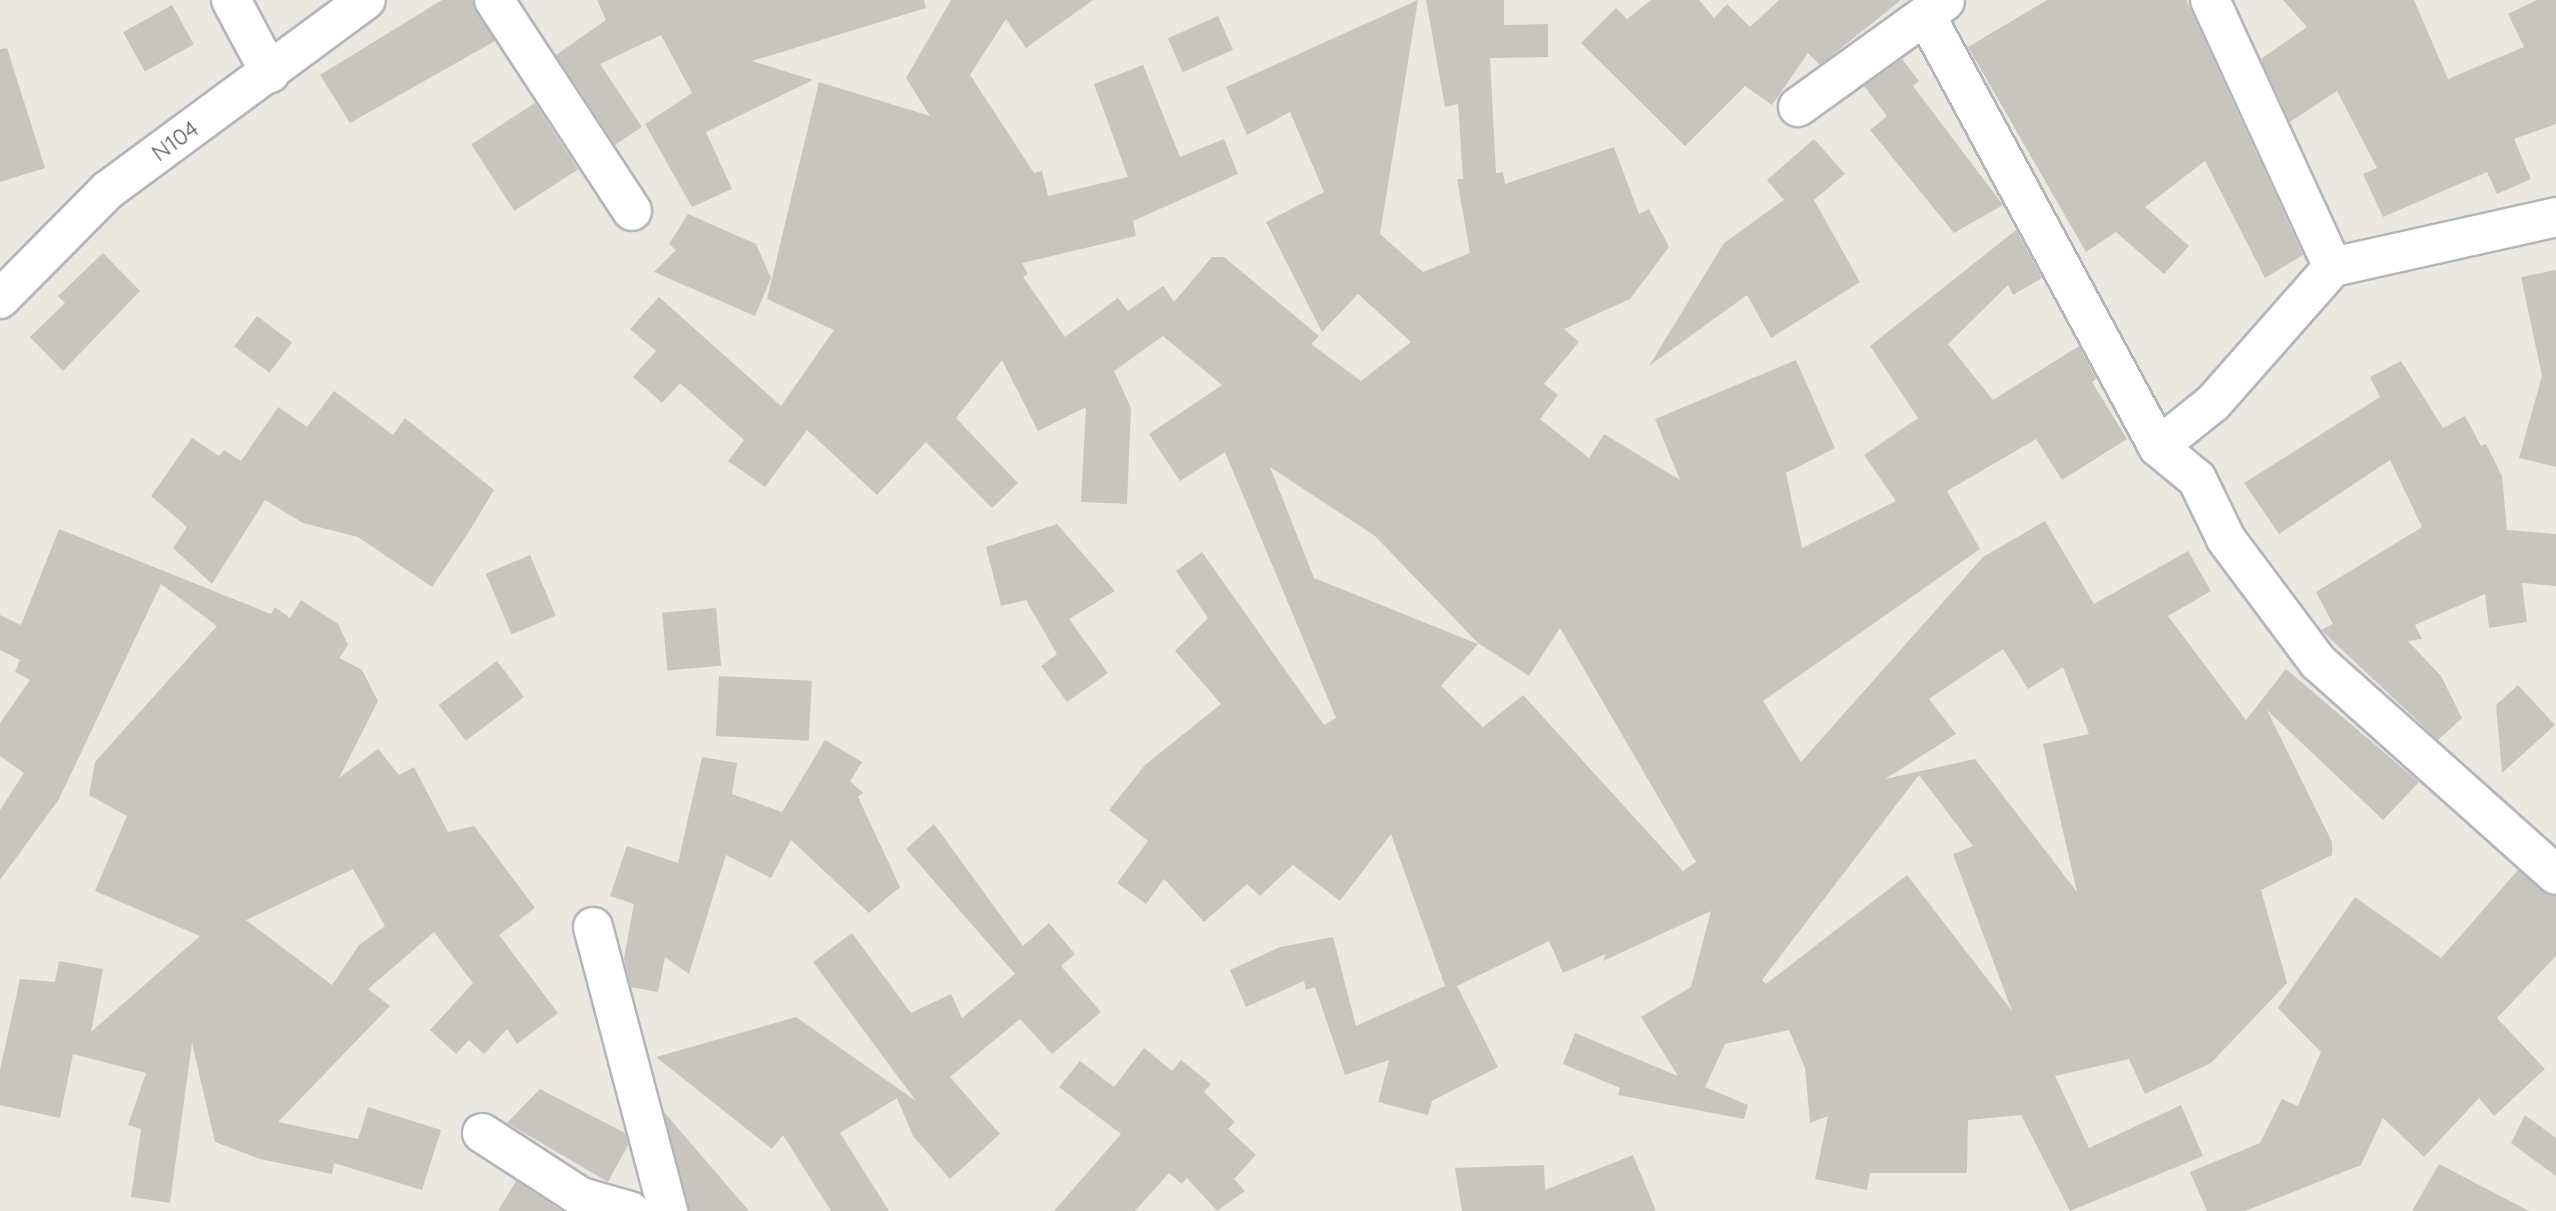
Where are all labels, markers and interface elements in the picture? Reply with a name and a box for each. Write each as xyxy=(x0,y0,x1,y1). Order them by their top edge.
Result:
street label: N104 xyxy=(146,115,204,167)

